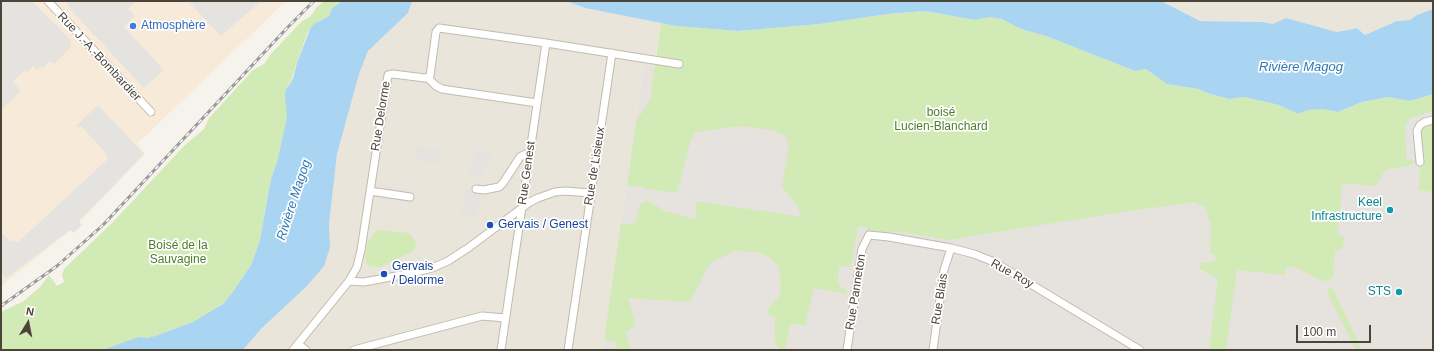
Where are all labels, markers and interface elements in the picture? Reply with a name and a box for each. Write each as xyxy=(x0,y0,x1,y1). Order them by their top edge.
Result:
street label: Rue J.-A.-Bombardier xyxy=(54,10,144,104)
place label: Atmosphère xyxy=(141,19,206,33)
marker: Atmosphère xyxy=(128,21,138,31)
water label: Rivière Magog xyxy=(1259,59,1343,75)
street label: Rue Delorme xyxy=(368,80,394,152)
park label: boisé Lucien-Blanchard xyxy=(894,106,988,134)
street label: Rue de Lisieux xyxy=(582,126,608,206)
street label: Rue Genest xyxy=(515,140,539,206)
water label: Rivière Magog xyxy=(274,158,314,242)
place label: Keel Infrastructure xyxy=(1311,196,1382,224)
marker: Keel Infrastructure xyxy=(1385,205,1395,215)
place label: Gervais / Genest xyxy=(498,218,588,232)
marker: Gervais / Genest xyxy=(485,220,495,230)
park label: Boisé de la Sauvagine xyxy=(148,239,208,267)
street label: Rue Panneton xyxy=(843,253,869,331)
street label: Rue Roy xyxy=(988,256,1036,292)
place label: Gervais / Delorme xyxy=(392,260,444,288)
marker: Gervais / Delorme xyxy=(379,269,389,279)
street label: Rue Blais xyxy=(929,273,951,325)
place label: STS xyxy=(1368,285,1391,299)
marker: STS xyxy=(1394,287,1404,297)
north arrow xyxy=(8,303,48,343)
text: N xyxy=(25,305,35,318)
scale bar xyxy=(1298,317,1373,343)
text: 100 m xyxy=(1303,325,1336,339)

